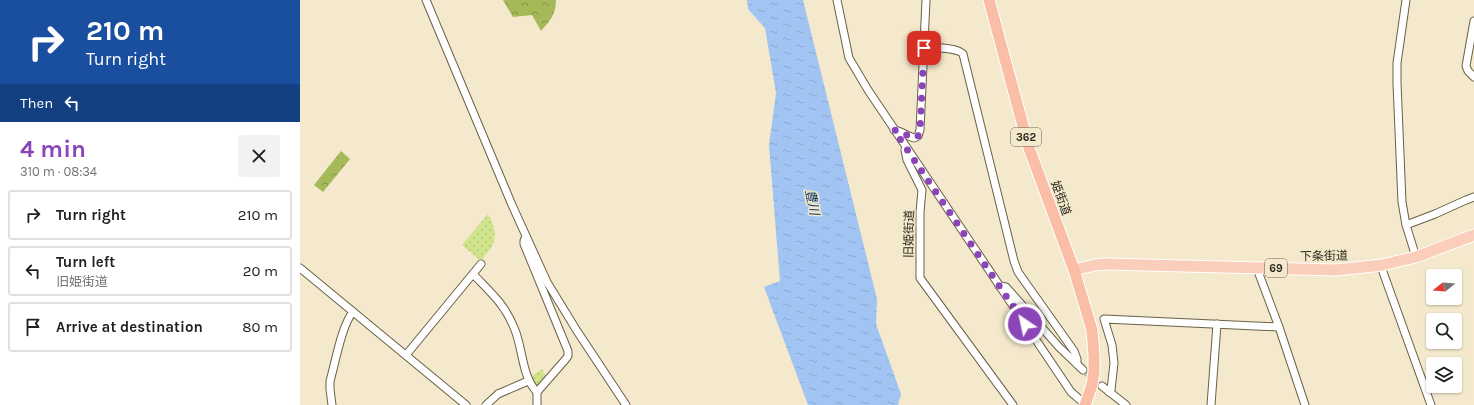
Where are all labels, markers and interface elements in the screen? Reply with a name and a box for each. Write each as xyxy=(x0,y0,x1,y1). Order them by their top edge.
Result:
text: 210 m xyxy=(86,14,164,47)
icon: right xyxy=(20,16,72,68)
pin xyxy=(907,31,941,65)
icon: arrive xyxy=(913,37,935,59)
text: Turn right xyxy=(86,48,166,70)
icon: left xyxy=(61,92,83,114)
text: Then xyxy=(20,94,53,112)
road number: 362 xyxy=(1011,128,1041,146)
text: 4 min xyxy=(20,135,86,163)
button: close xyxy=(238,135,280,177)
text: 310 m · 08:34 xyxy=(20,164,97,179)
street label: 姫街道 xyxy=(1048,179,1074,217)
water label: 豊川 xyxy=(803,188,823,218)
icon: right xyxy=(22,204,44,226)
text: Turn right xyxy=(56,206,126,224)
text: 210 m xyxy=(238,206,278,224)
street label: 旧姫街道 xyxy=(902,210,916,258)
street label: 下条街道 xyxy=(1300,249,1348,263)
text: Turn left xyxy=(56,253,115,271)
road number: 69 xyxy=(1265,259,1287,277)
icon: left xyxy=(22,260,44,282)
text: 20 m xyxy=(243,262,278,280)
north arrow xyxy=(1426,269,1462,305)
map controls xyxy=(1426,269,1462,393)
text: 旧姫街道 xyxy=(56,274,108,289)
position arrow xyxy=(1004,303,1046,345)
button: search xyxy=(1426,313,1462,349)
icon: arrive xyxy=(22,316,44,338)
text: Arrive at destination xyxy=(56,318,203,336)
text: 80 m xyxy=(242,318,278,336)
button: layers xyxy=(1426,357,1462,393)

